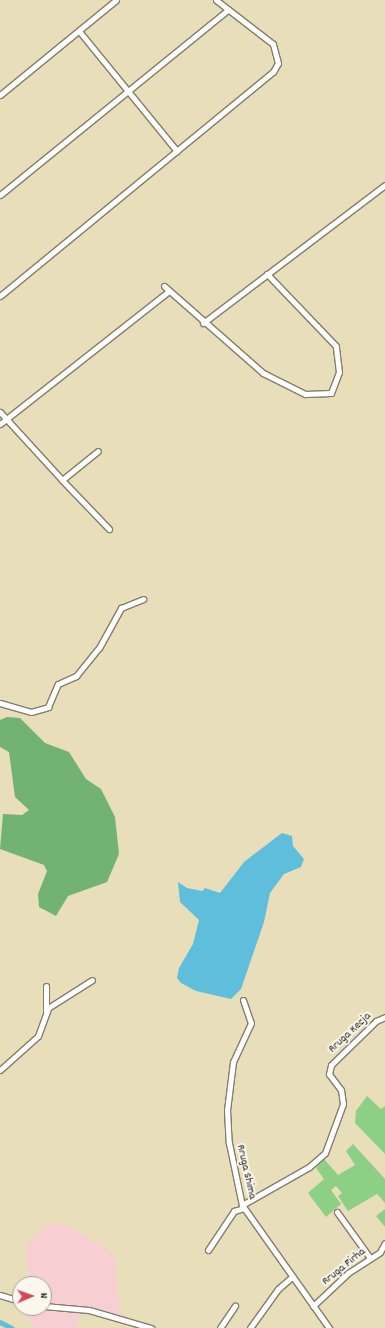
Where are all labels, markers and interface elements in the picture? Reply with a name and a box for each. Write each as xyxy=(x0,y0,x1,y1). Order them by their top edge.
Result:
street label: Rruga Kecja xyxy=(326,1009,374,1057)
street label: Rruga Shima xyxy=(233,1143,259,1201)
street label: Rruga Firha xyxy=(319,1245,369,1289)
north arrow xyxy=(12,1276,52,1316)
text: N xyxy=(35,1293,51,1299)

